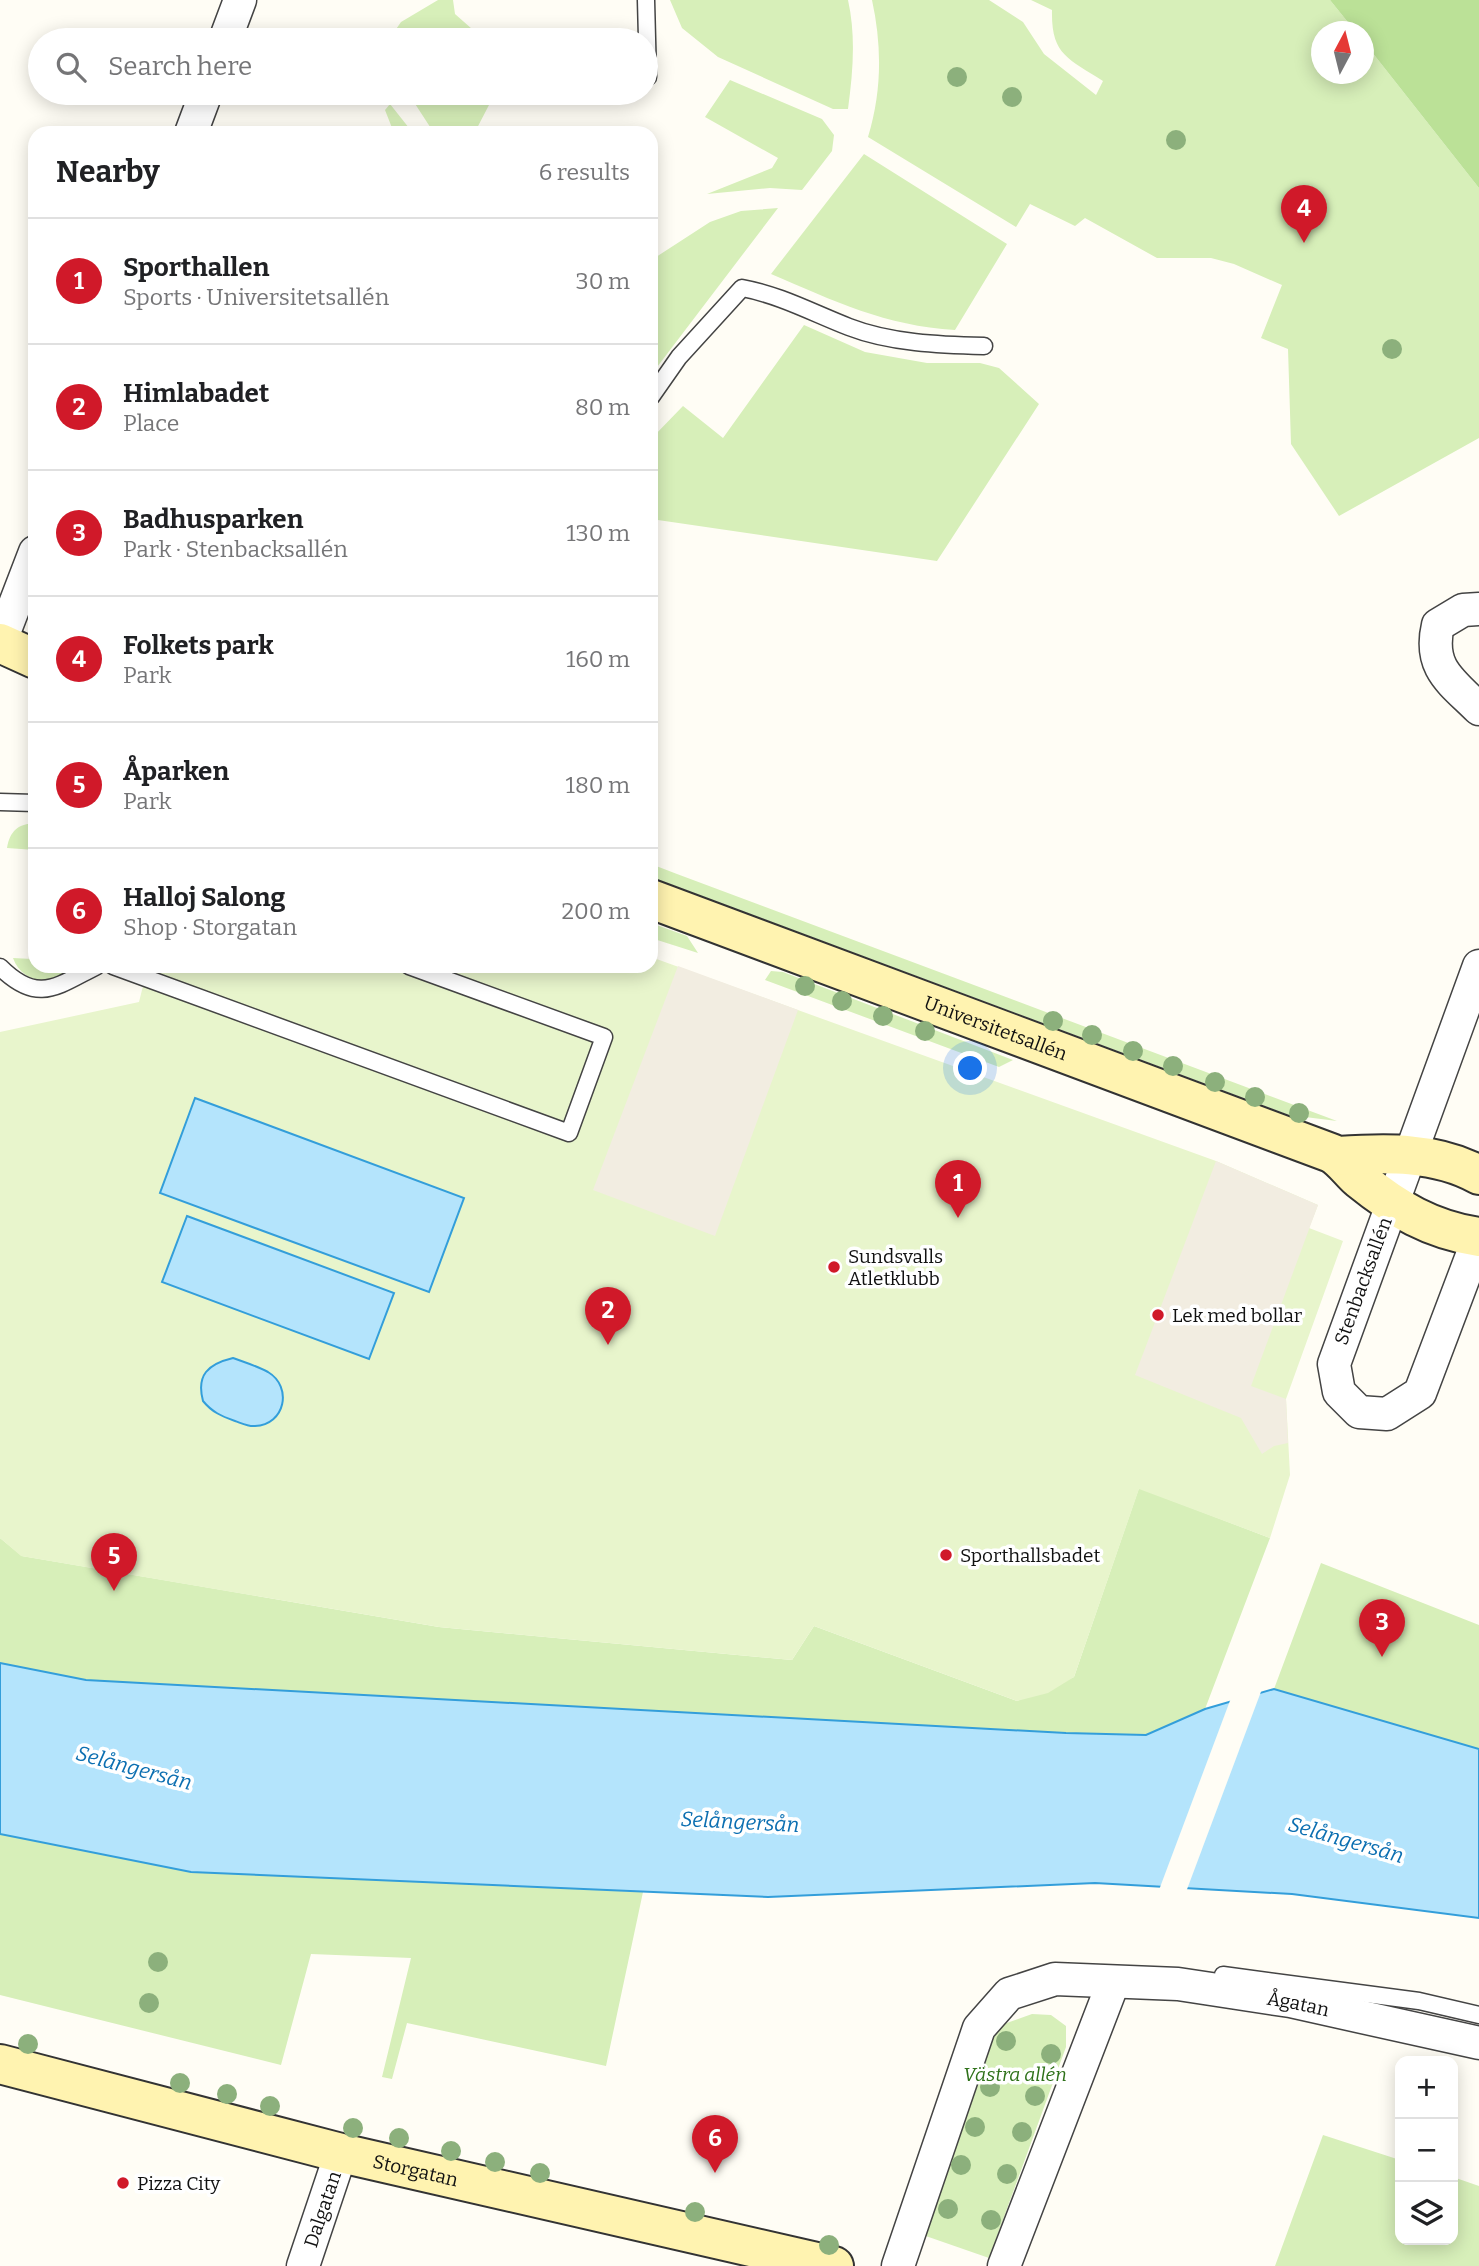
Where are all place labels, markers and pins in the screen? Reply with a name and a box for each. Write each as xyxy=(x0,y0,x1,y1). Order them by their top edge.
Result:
pin: 4 xyxy=(1281,185,1327,243)
pin: 1 xyxy=(935,1160,981,1218)
place label: Sundsvalls Atletklubb xyxy=(848,1245,943,1290)
marker: Sundsvalls Atletklubb xyxy=(826,1259,842,1275)
pin: 2 xyxy=(585,1287,631,1345)
place label: Lek med bollar xyxy=(1172,1304,1303,1327)
marker: Lek med bollar xyxy=(1150,1307,1166,1323)
pin: 5 xyxy=(91,1533,137,1591)
place label: Sporthallsbadet xyxy=(960,1544,1100,1567)
marker: Sporthallsbadet xyxy=(938,1547,954,1563)
pin: 3 xyxy=(1359,1599,1405,1657)
pin: 6 xyxy=(692,2115,738,2173)
place label: Pizza City xyxy=(137,2172,221,2195)
marker: Pizza City xyxy=(115,2175,131,2191)

